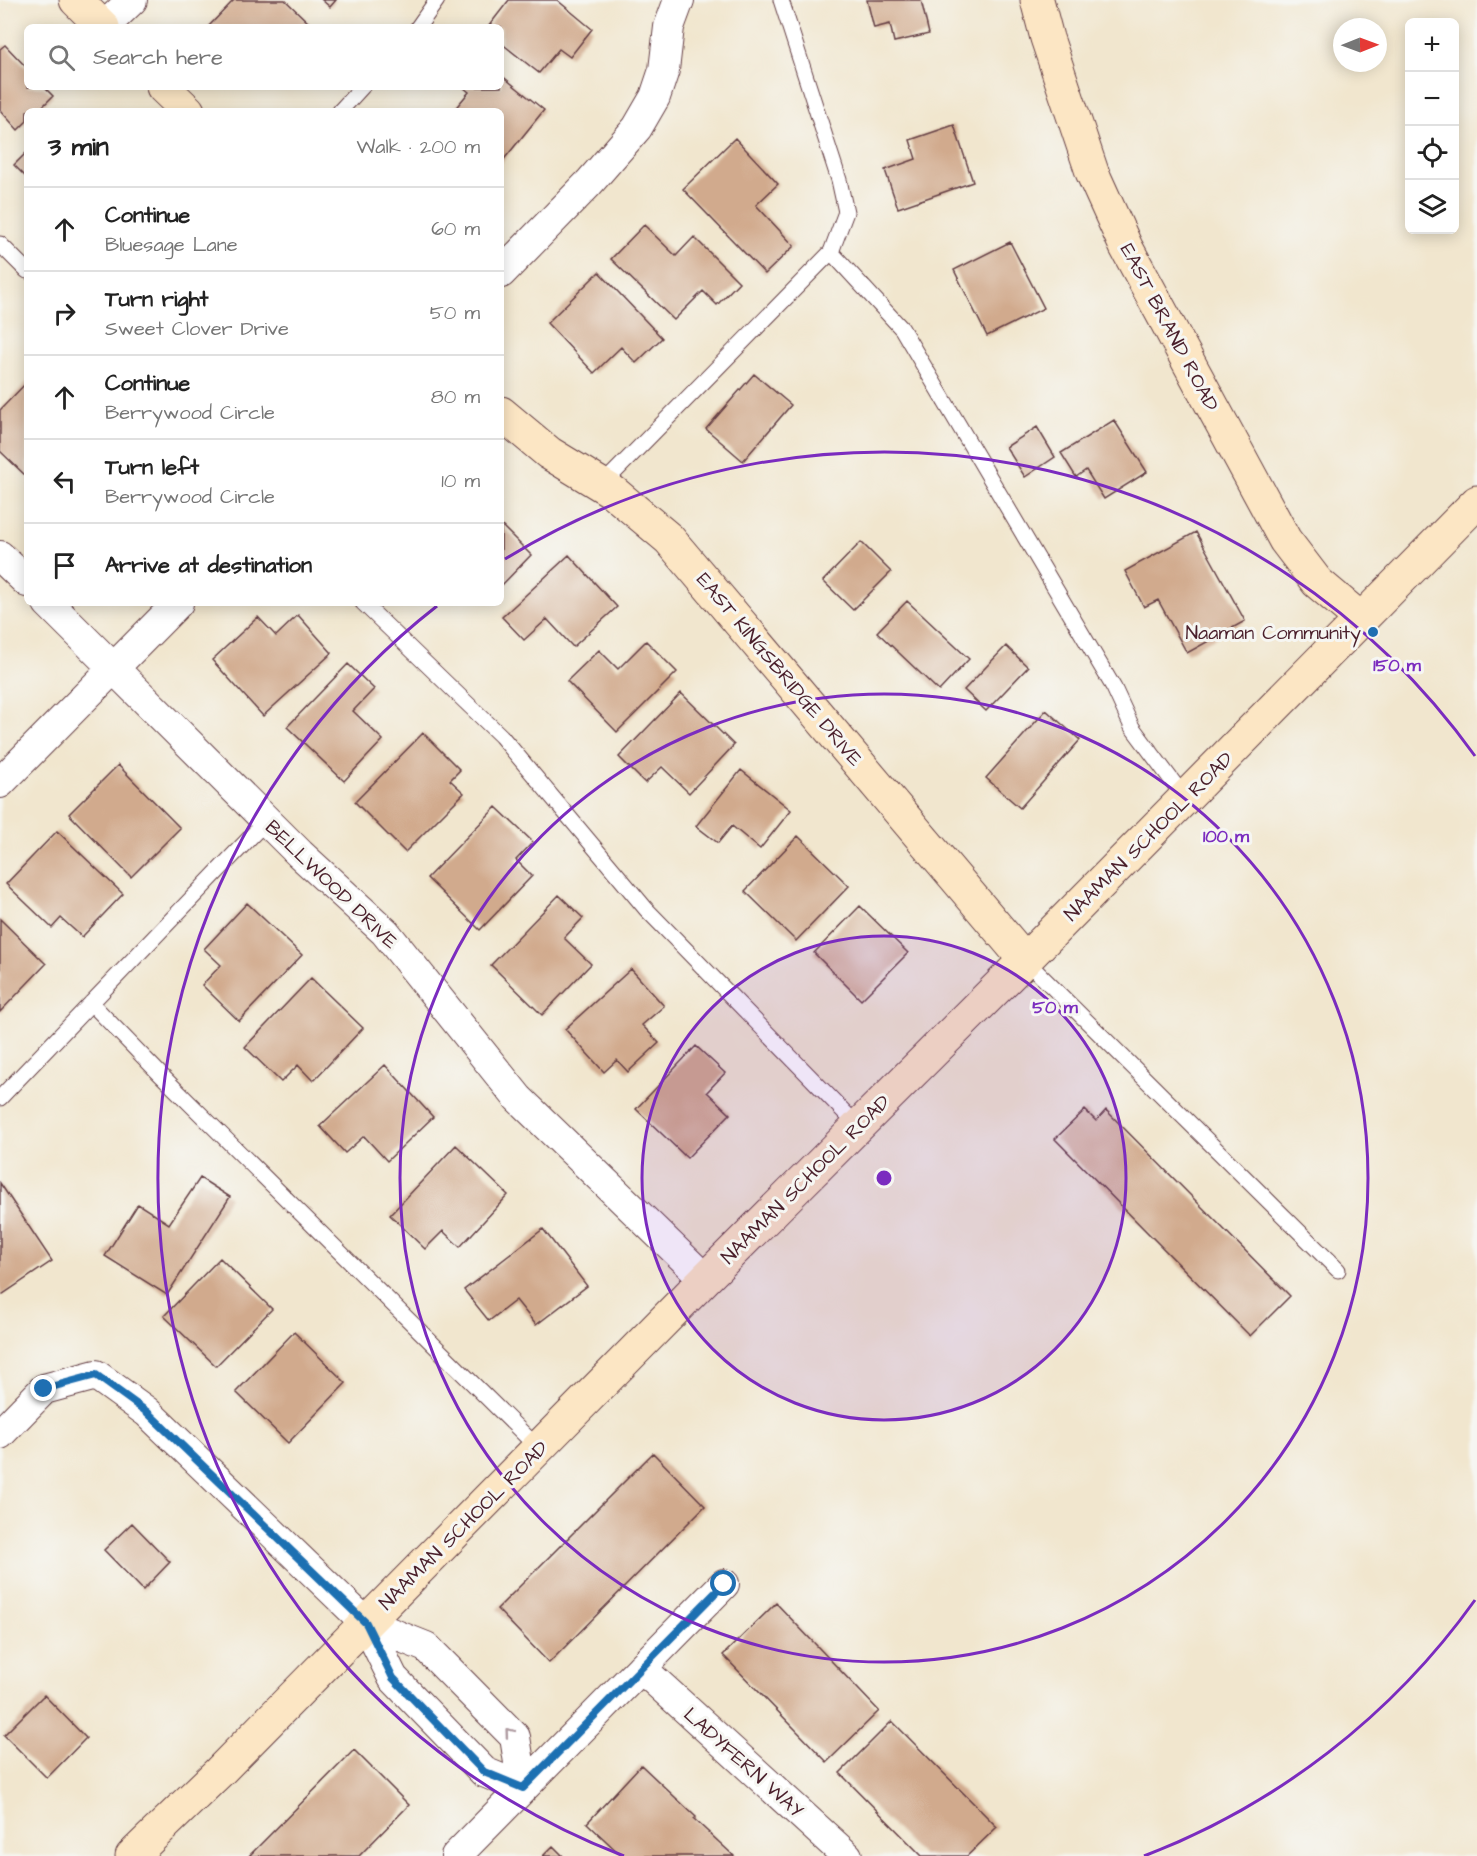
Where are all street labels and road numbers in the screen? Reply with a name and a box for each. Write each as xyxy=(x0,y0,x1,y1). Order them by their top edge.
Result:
street label: EAST BRAND ROAD xyxy=(1113,239,1225,416)
street label: EAST KINGSBRIDGE DRIVE xyxy=(690,567,869,773)
street label: NAAMAN SCHOOL ROAD xyxy=(1058,746,1240,928)
street label: BELLWOOD DRIVE xyxy=(259,814,404,956)
street label: NAAMAN SCHOOL ROAD xyxy=(715,1089,897,1271)
street label: NAAMAN SCHOOL ROAD xyxy=(373,1435,555,1617)
street label: LADYFERN WAY xyxy=(677,1701,810,1825)

